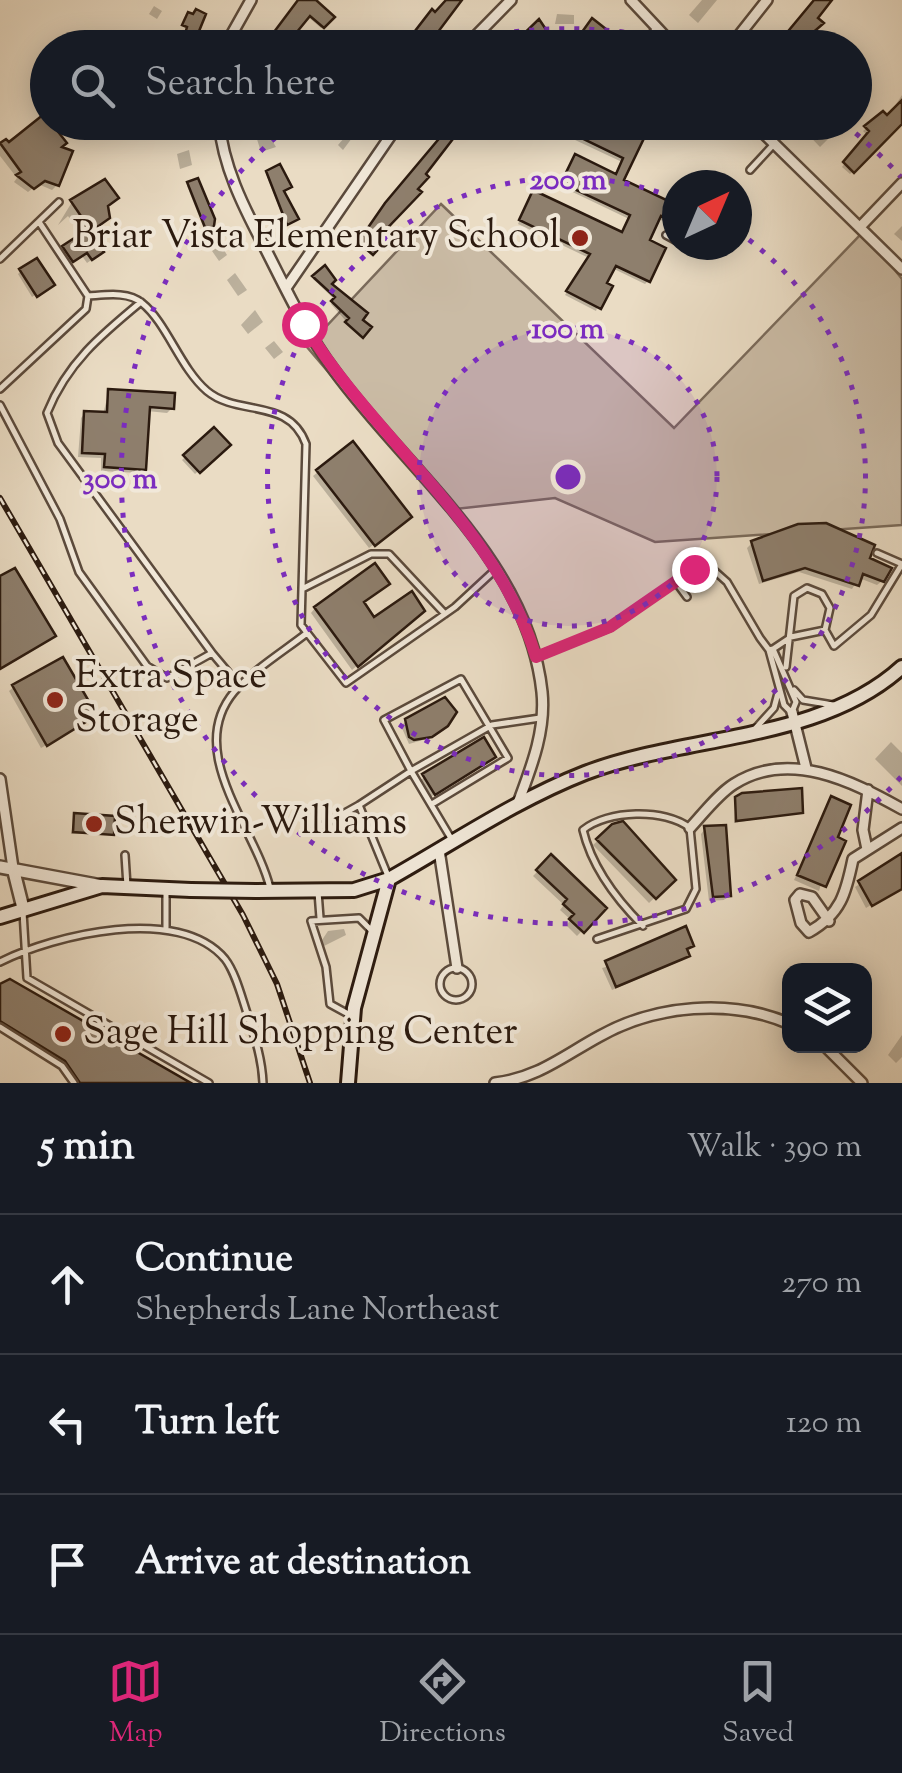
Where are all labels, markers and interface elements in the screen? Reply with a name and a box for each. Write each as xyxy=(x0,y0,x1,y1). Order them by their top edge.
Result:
search box xyxy=(30,30,872,140)
icon: search xyxy=(65,58,120,113)
text: Search here xyxy=(145,58,336,112)
text: 200 m xyxy=(530,160,607,203)
north arrow xyxy=(662,170,752,260)
place label: Briar Vista Elementary School xyxy=(72,211,560,265)
marker: Briar Vista Elementary School xyxy=(569,227,591,249)
route start xyxy=(282,302,328,348)
text: 100 m xyxy=(532,309,605,352)
text: 300 m xyxy=(83,459,158,502)
centre of rings xyxy=(550,459,586,495)
route end xyxy=(672,547,718,593)
place label: Extra Space Storage xyxy=(75,651,267,749)
marker: Extra Space Storage xyxy=(44,689,66,711)
place label: Sherwin-Williams xyxy=(114,797,407,851)
marker: Sherwin-Williams xyxy=(83,813,105,835)
map controls xyxy=(782,963,872,1053)
button: layers xyxy=(782,963,872,1053)
place label: Sage Hill Shopping Center xyxy=(83,1007,518,1061)
marker: Sage Hill Shopping Center xyxy=(52,1023,74,1045)
text: 5 min xyxy=(40,1118,135,1178)
text: Walk · 390 m xyxy=(687,1125,862,1171)
text: Continue xyxy=(135,1234,293,1288)
icon: ahead xyxy=(40,1257,95,1312)
text: 270 m xyxy=(781,1261,862,1307)
text: Shepherds Lane Northeast xyxy=(135,1288,499,1334)
icon: left xyxy=(40,1397,95,1452)
text: Turn left xyxy=(135,1397,279,1451)
text: 120 m xyxy=(786,1401,862,1447)
icon: arrive xyxy=(40,1537,95,1592)
text: Arrive at destination xyxy=(135,1537,471,1591)
tab: Map xyxy=(108,1654,163,1754)
tab: Directions xyxy=(379,1654,506,1754)
tab: Saved xyxy=(722,1654,794,1754)

